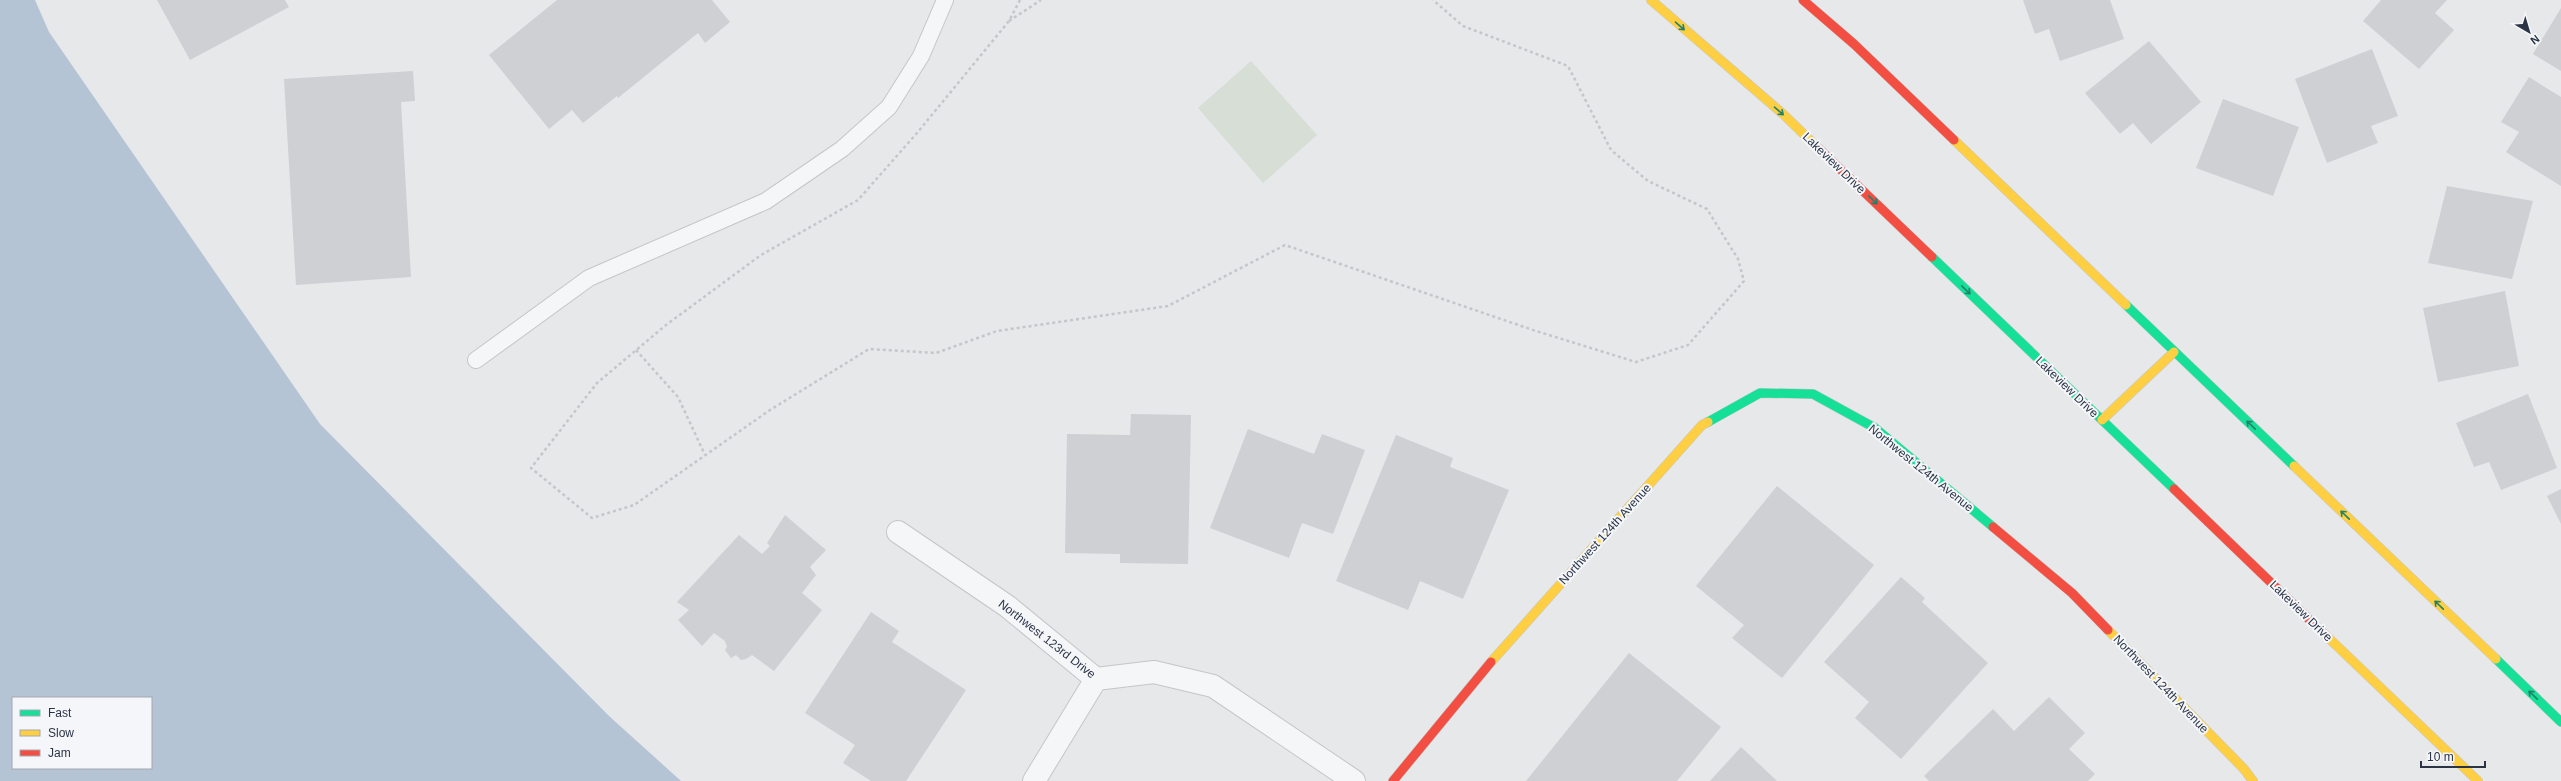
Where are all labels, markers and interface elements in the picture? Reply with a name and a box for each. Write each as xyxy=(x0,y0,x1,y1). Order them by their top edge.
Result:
north arrow xyxy=(2509,12,2549,52)
one-way arrow xyxy=(1675,21,1686,30)
text: N xyxy=(2528,33,2542,47)
one-way arrow xyxy=(1773,106,1784,115)
street label: Lakeview Drive xyxy=(1800,130,1868,197)
one-way arrow xyxy=(1868,195,1878,205)
one-way arrow xyxy=(1961,285,1971,295)
street label: Lakeview Drive xyxy=(2033,354,2101,421)
street label: Northwest 124th Avenue xyxy=(1866,421,1976,515)
one-way arrow xyxy=(2246,421,2256,430)
street label: Northwest 124th Avenue xyxy=(1556,481,1654,587)
one-way arrow xyxy=(2340,511,2350,520)
street label: Lakeview Drive xyxy=(2267,578,2335,645)
street label: Northwest 123rd Drive xyxy=(996,597,1099,681)
one-way arrow xyxy=(2434,600,2444,610)
street label: Northwest 124th Avenue xyxy=(2111,632,2212,736)
one-way arrow xyxy=(2528,690,2538,700)
legend xyxy=(12,697,152,769)
text: Fast xyxy=(48,706,72,720)
text: Slow xyxy=(48,726,74,740)
scale bar xyxy=(2421,743,2485,769)
text: Jam xyxy=(48,746,71,760)
text: 10 m xyxy=(2427,750,2454,764)

